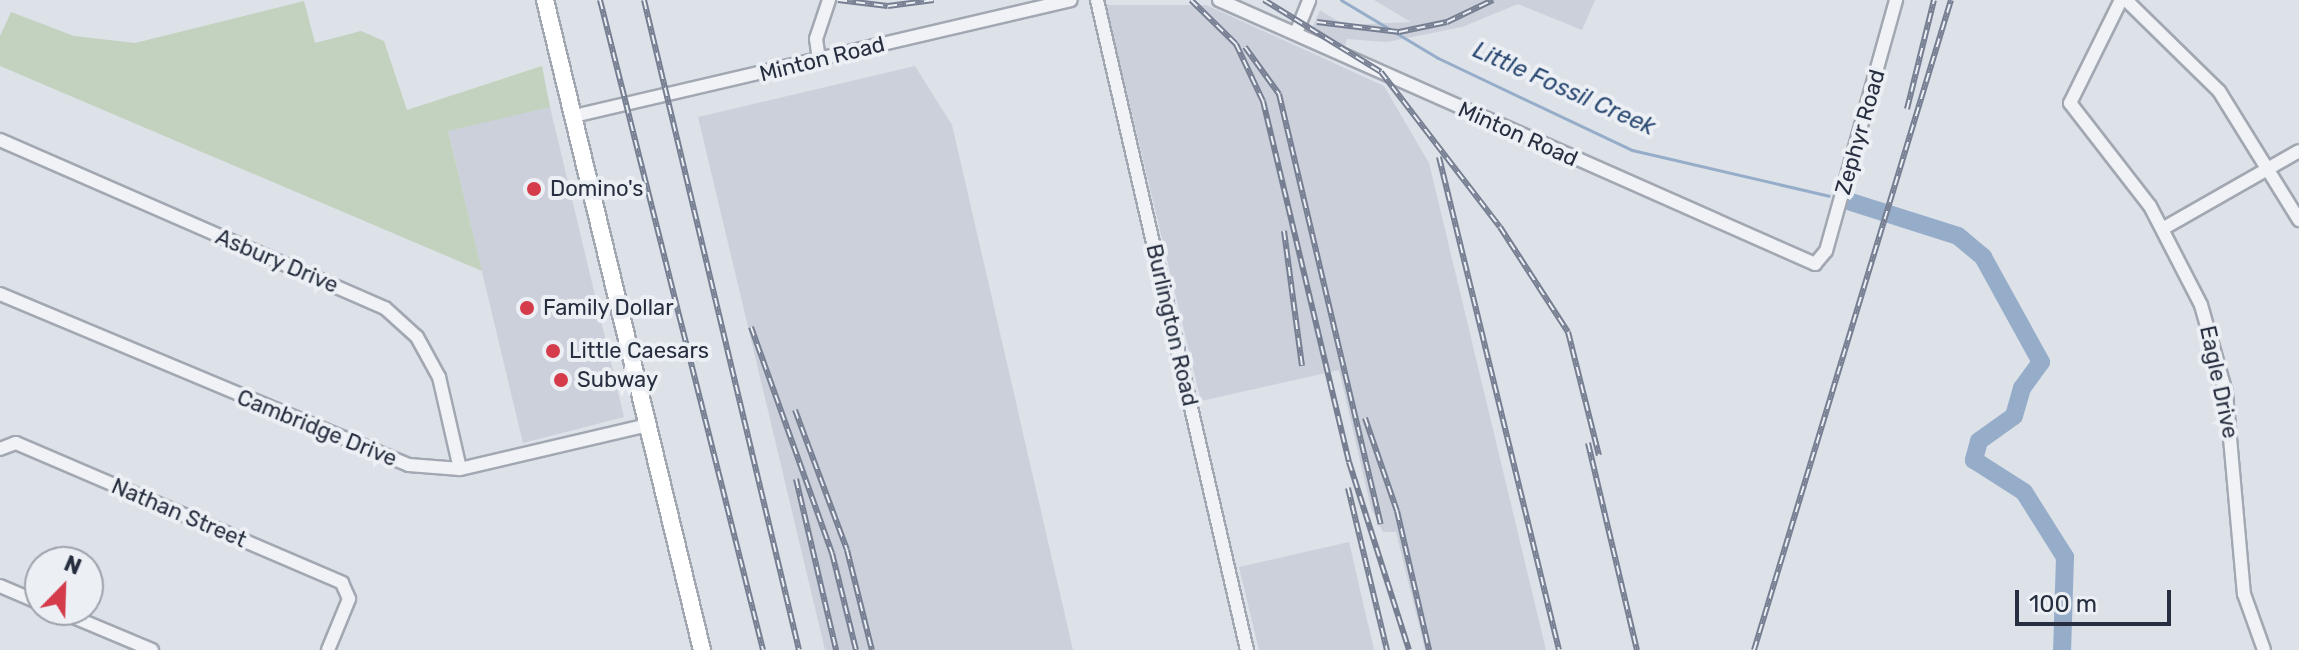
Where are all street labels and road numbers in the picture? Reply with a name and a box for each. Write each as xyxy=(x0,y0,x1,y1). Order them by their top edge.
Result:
street label: Minton Road xyxy=(757,31,887,87)
street label: Zephyr Road xyxy=(1829,66,1891,198)
street label: Minton Road xyxy=(1454,96,1582,172)
street label: Asbury Drive xyxy=(211,223,343,299)
street label: Burlington Road xyxy=(1141,241,1203,409)
street label: Eagle Drive xyxy=(2194,323,2244,441)
street label: Cambridge Drive xyxy=(233,384,401,472)
street label: Nathan Street xyxy=(108,473,250,553)

